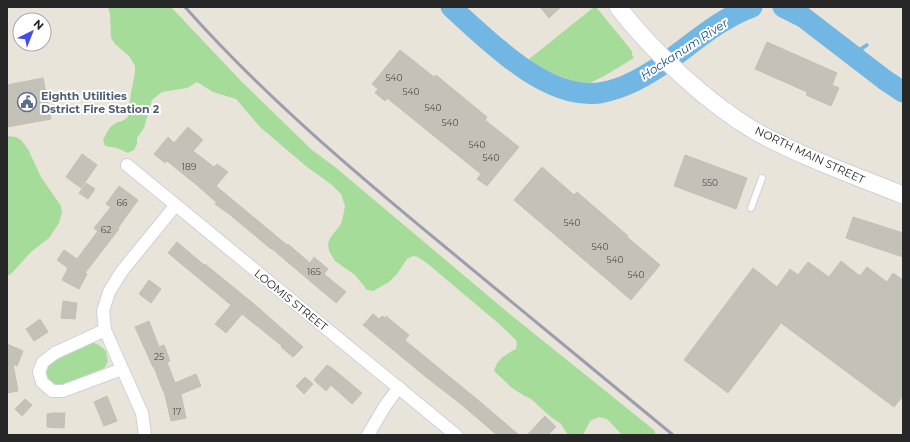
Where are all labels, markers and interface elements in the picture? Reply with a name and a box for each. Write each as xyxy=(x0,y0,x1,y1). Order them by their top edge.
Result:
north arrow xyxy=(12,12,52,52)
water label: Hockanum River xyxy=(637,15,731,83)
text: N xyxy=(31,17,47,33)
house number: 540 xyxy=(385,72,403,83)
house number: 540 xyxy=(402,86,420,97)
place label: Eighth Utilities Dstrict Fire Station 2 xyxy=(41,89,160,116)
public building icon: Eighth Utilities Dstrict Fire Station 2 xyxy=(16,91,38,113)
house number: 540 xyxy=(424,102,442,113)
house number: 540 xyxy=(441,117,459,128)
street label: NORTH MAIN STREET xyxy=(753,123,868,187)
house number: 540 xyxy=(468,139,486,150)
house number: 540 xyxy=(482,152,500,163)
house number: 189 xyxy=(182,161,197,172)
house number: 550 xyxy=(702,177,718,188)
house number: 66 xyxy=(117,197,128,208)
house number: 540 xyxy=(563,217,581,228)
house number: 62 xyxy=(101,224,111,235)
house number: 540 xyxy=(591,241,609,252)
house number: 540 xyxy=(606,254,624,265)
street label: LOOMIS STREET xyxy=(252,266,331,334)
house number: 165 xyxy=(307,266,321,277)
house number: 540 xyxy=(627,269,645,280)
house number: 25 xyxy=(154,351,164,362)
house number: 17 xyxy=(173,406,181,417)

